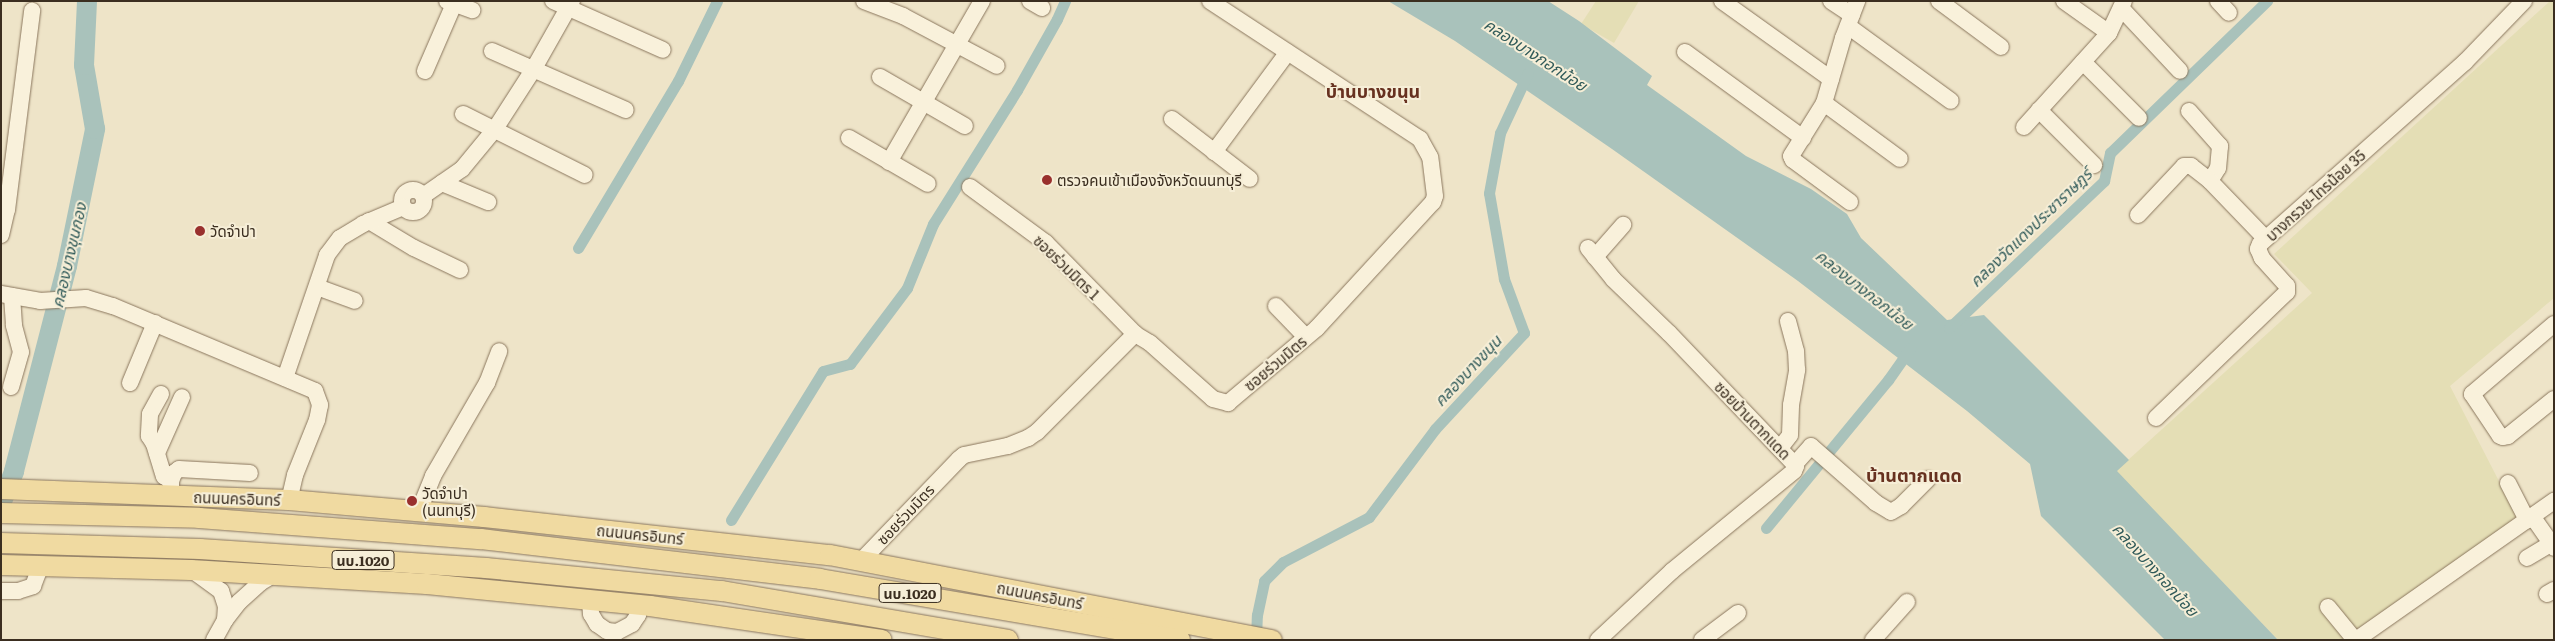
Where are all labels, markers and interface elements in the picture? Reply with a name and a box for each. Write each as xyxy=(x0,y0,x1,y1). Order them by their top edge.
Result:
water label: คลองบางกอกน้อย xyxy=(1481,14,1591,94)
district label: บ้านบางขนุน xyxy=(1326,80,1420,102)
street label: บางกรวย-ไทรน้อย 35 xyxy=(2262,146,2368,244)
water label: คลองวัดแดงประชาราษฎร์ xyxy=(1965,164,2095,290)
place label: ตรวจคนเข้าเมืองจังหวัดนนทบุรี xyxy=(1057,171,1242,189)
marker: ตรวจคนเข้าเมืองจังหวัดนนทบุรี xyxy=(1041,174,1053,186)
water label: คลองบางขุนกอง xyxy=(47,201,89,309)
place label: วัดจําปา xyxy=(210,222,256,240)
marker: วัดจําปา xyxy=(194,225,206,237)
street label: ซอยร่วมมิตร 1 xyxy=(1030,231,1104,303)
water label: คลองบางกอกน้อย xyxy=(1812,245,1918,333)
water label: คลองบางขนุน xyxy=(1429,331,1505,409)
street label: ซอยร่วมมิตร xyxy=(1240,332,1310,394)
street label: ซอยบ้านตากแดด xyxy=(1711,377,1795,463)
district label: บ้านตากแดด xyxy=(1866,464,1962,486)
street label: ซอยร่วมมิตร xyxy=(873,480,937,548)
place label: วัดจำปา (นนทบุรี) xyxy=(422,483,476,518)
street label: ถนนนครอินทร์ xyxy=(193,487,281,509)
marker: วัดจำปา (นนทบุรี) xyxy=(406,495,418,507)
water label: คลองบางกอกน้อย xyxy=(2109,519,2203,619)
street label: ถนนนครอินทร์ xyxy=(596,520,684,548)
road number: นบ.1020 xyxy=(330,548,396,572)
street label: ถนนนครอินทร์ xyxy=(995,578,1085,612)
road number: นบ.1020 xyxy=(878,582,942,604)

